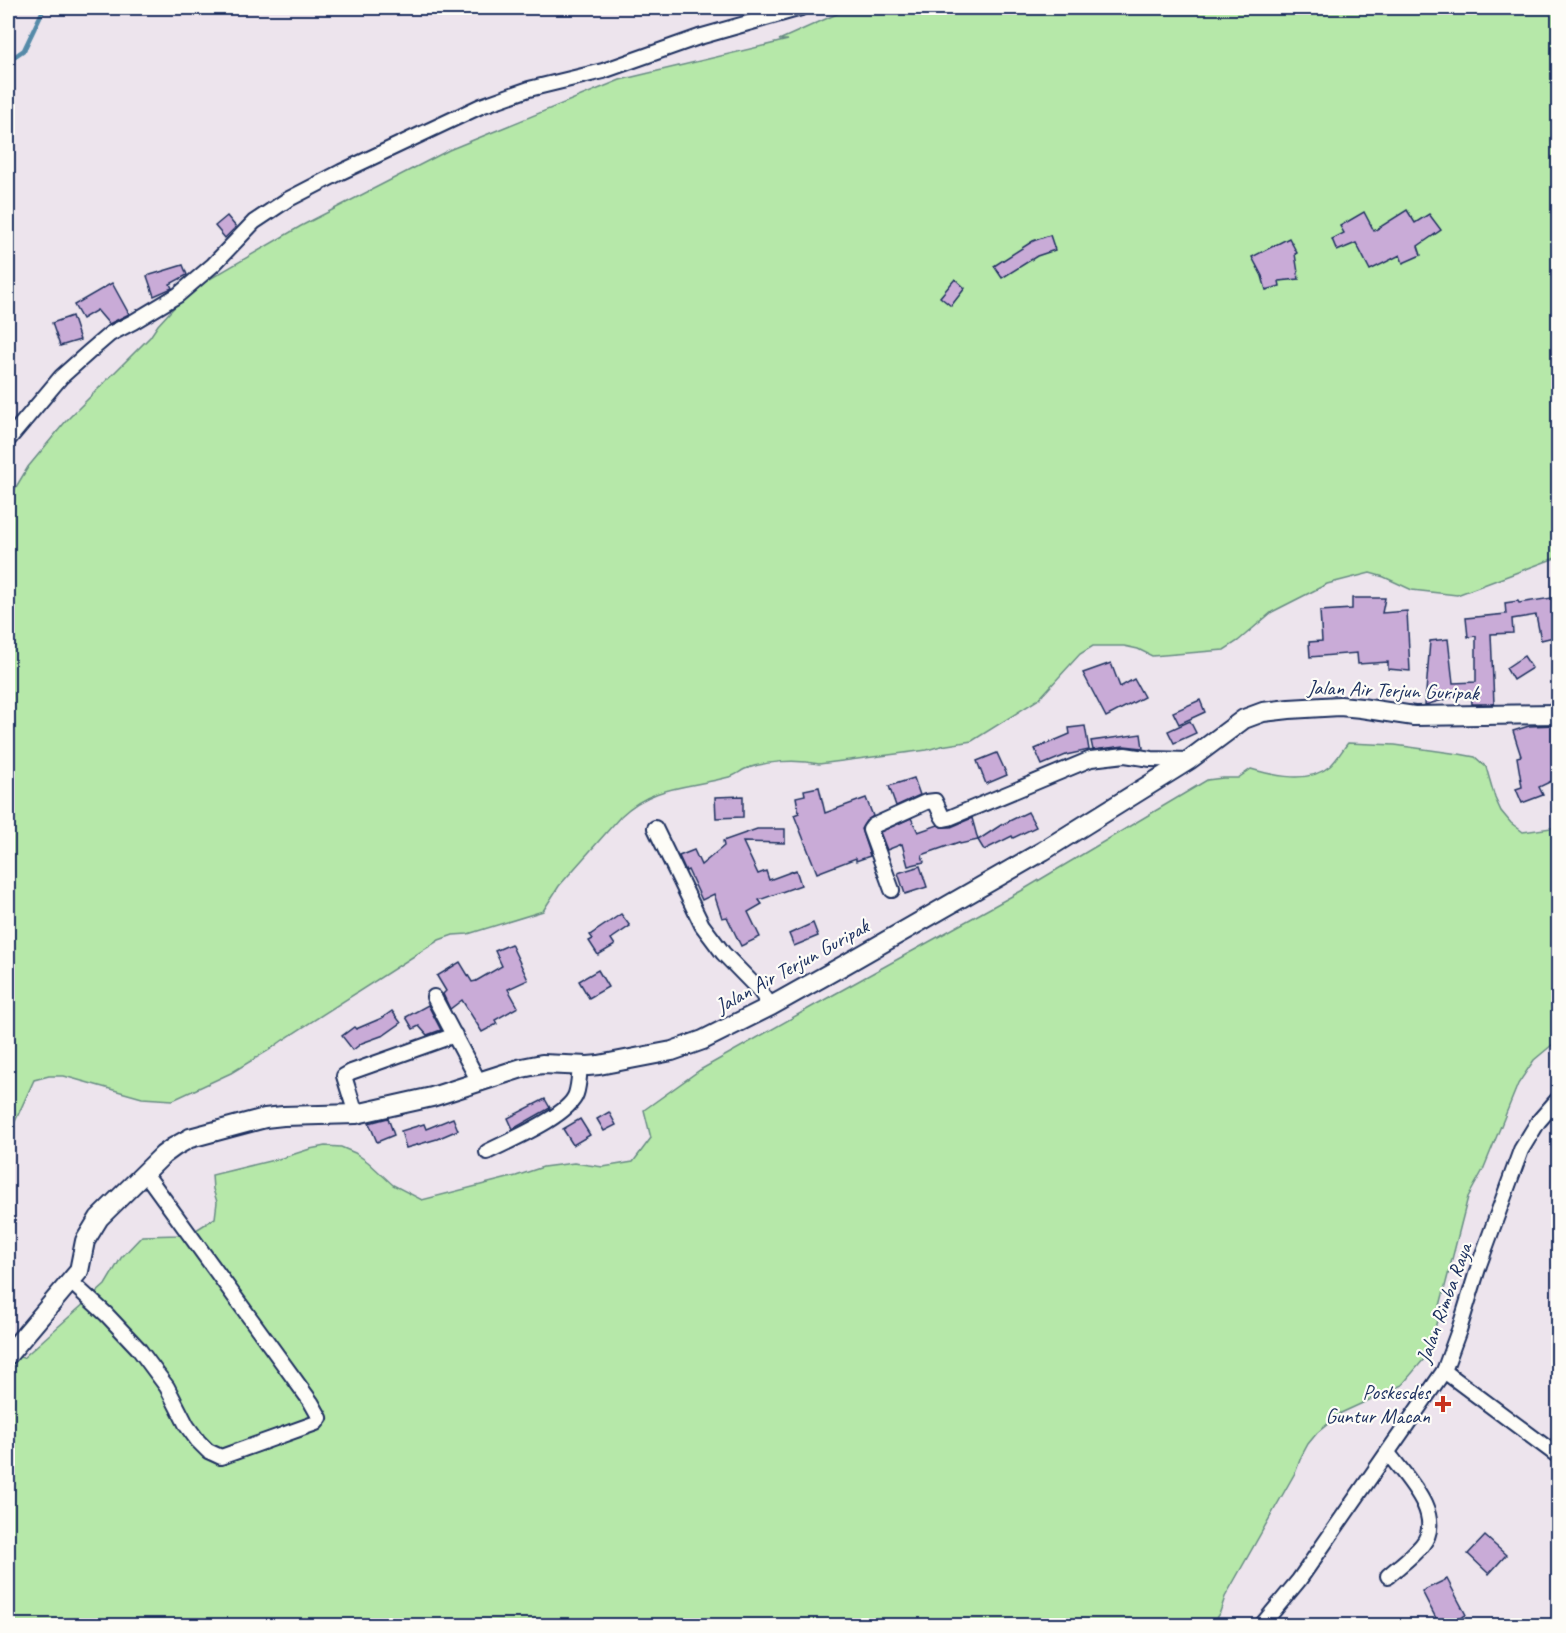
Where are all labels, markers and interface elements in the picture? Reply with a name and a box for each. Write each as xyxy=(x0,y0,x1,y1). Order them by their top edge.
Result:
street label: Jalan Air Terjun Guripak xyxy=(1306,674,1480,706)
street label: Jalan Air Terjun Guripak xyxy=(710,912,874,1019)
street label: Jalan Rimba Raya xyxy=(1410,1237,1479,1367)
place label: Poskesdes Guntur Macan xyxy=(1325,1379,1432,1429)
marker: Poskesdes Guntur Macan xyxy=(1434,1395,1452,1413)

